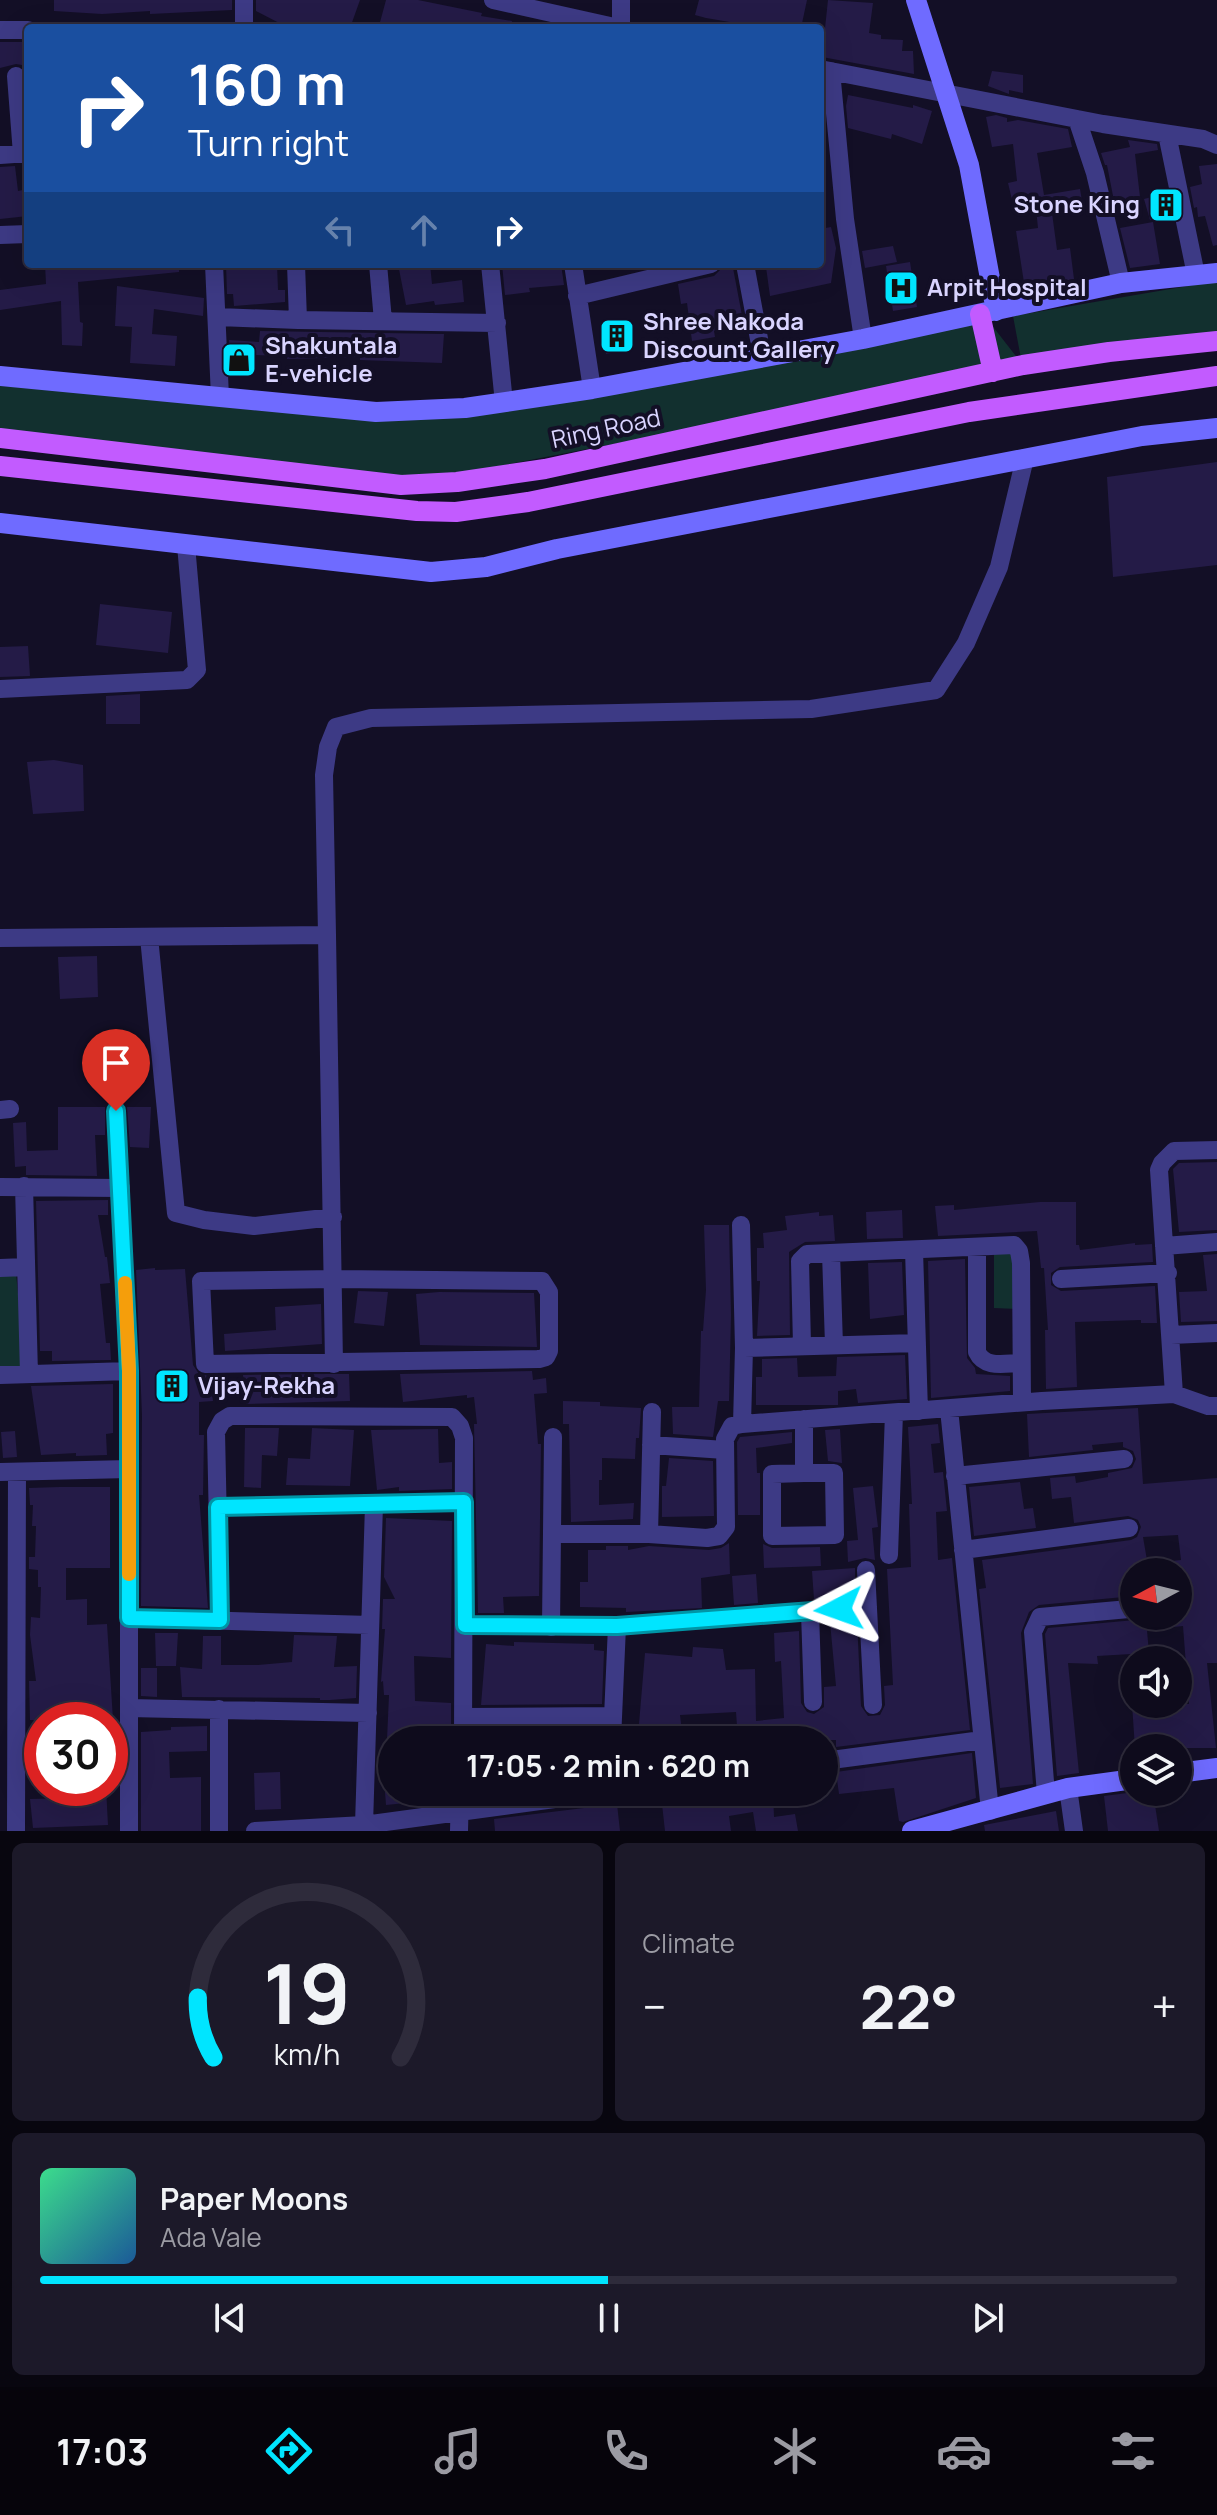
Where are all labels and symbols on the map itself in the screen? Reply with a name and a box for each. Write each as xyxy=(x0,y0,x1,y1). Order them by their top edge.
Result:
building icon: Stone King xyxy=(1147,186,1185,224)
place label: Stone King xyxy=(1014,187,1140,220)
hospital icon: Arpit Hospital xyxy=(882,269,920,307)
place label: Arpit Hospital xyxy=(927,270,1087,303)
place label: Shree Nakoda Discount Gallery xyxy=(643,304,836,365)
building icon: Shree Nakoda Discount Gallery xyxy=(598,317,636,355)
place label: Shakuntala E-vehicle xyxy=(265,328,397,389)
shop icon: Shakuntala E-vehicle xyxy=(220,341,258,379)
street label: Ring Road xyxy=(548,400,663,455)
pin xyxy=(82,1029,150,1111)
building icon: Vijay-Rekha xyxy=(153,1367,191,1405)
place label: Vijay-Rekha xyxy=(198,1368,335,1401)
north arrow xyxy=(1120,1558,1192,1630)
position arrow xyxy=(797,1567,881,1651)
speed limit sign: 30 xyxy=(24,1702,128,1806)

